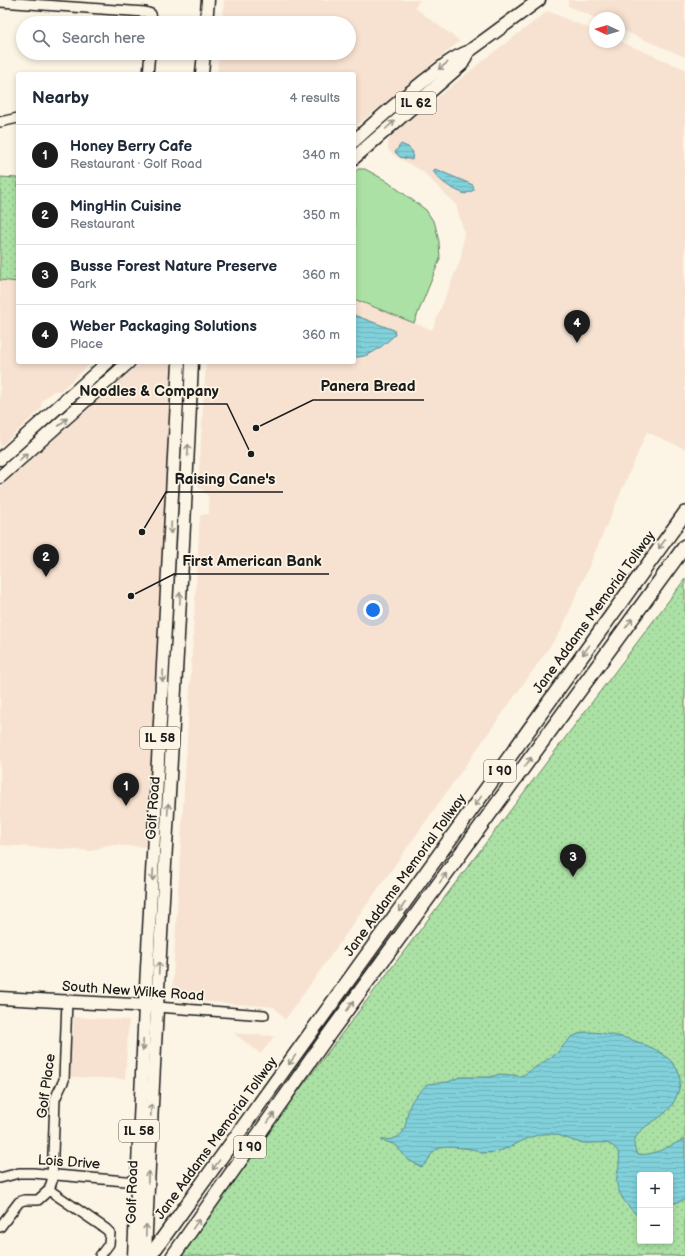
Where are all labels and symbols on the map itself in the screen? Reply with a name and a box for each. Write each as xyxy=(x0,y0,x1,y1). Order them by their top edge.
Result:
north arrow xyxy=(589,12,625,48)
one-way arrow xyxy=(438,62,449,70)
road number: IL 62 xyxy=(396,92,436,114)
one-way arrow xyxy=(384,121,395,130)
pin: 4 xyxy=(564,310,590,343)
callout: Panera Bread xyxy=(313,373,424,400)
callout: Noodles & Company xyxy=(71,377,227,404)
text: Panera Bread xyxy=(321,377,415,396)
text: Noodles & Company xyxy=(79,382,219,401)
one-way arrow xyxy=(58,417,68,427)
one-way arrow xyxy=(184,444,191,457)
one-way arrow xyxy=(18,453,28,462)
callout: Raising Cane's xyxy=(166,465,283,492)
text: Raising Cane's xyxy=(175,470,275,489)
one-way arrow xyxy=(167,521,174,534)
street label: Jane Addams Memorial Tollway xyxy=(529,527,659,697)
one-way arrow xyxy=(658,539,666,550)
pin: 2 xyxy=(33,544,59,577)
callout: First American Bank xyxy=(174,547,329,574)
text: First American Bank xyxy=(182,552,322,571)
one-way arrow xyxy=(176,592,184,605)
your location xyxy=(363,600,383,620)
one-way arrow xyxy=(625,617,634,628)
one-way arrow xyxy=(582,644,591,655)
one-way arrow xyxy=(159,669,167,682)
road number: IL 58 xyxy=(140,727,180,749)
one-way arrow xyxy=(524,756,532,767)
road number: I 90 xyxy=(484,760,516,782)
pin: 1 xyxy=(113,773,139,806)
street label: Golf Road xyxy=(142,776,164,840)
street label: Jane Addams Memorial Tollway xyxy=(340,790,470,960)
one-way arrow xyxy=(474,795,482,806)
one-way arrow xyxy=(165,803,172,816)
pin: 3 xyxy=(560,844,586,877)
one-way arrow xyxy=(149,868,157,881)
one-way arrow xyxy=(439,873,448,884)
one-way arrow xyxy=(398,901,406,912)
one-way arrow xyxy=(155,962,163,975)
street label: South New Wilke Road xyxy=(61,978,205,1004)
one-way arrow xyxy=(346,1000,355,1011)
one-way arrow xyxy=(139,1038,147,1051)
street label: Golf Place xyxy=(33,1053,59,1119)
street label: Jane Addams Memorial Tollway xyxy=(151,1053,281,1223)
one-way arrow xyxy=(288,1054,296,1065)
one-way arrow xyxy=(147,1104,155,1117)
one-way arrow xyxy=(267,1113,275,1124)
road number: IL 58 xyxy=(119,1120,159,1142)
road number: I 90 xyxy=(234,1136,266,1158)
street label: Lois Drive xyxy=(37,1151,101,1173)
street label: Golf Road xyxy=(122,1160,142,1224)
one-way arrow xyxy=(212,1160,220,1171)
one-way arrow xyxy=(144,1171,152,1184)
one-way arrow xyxy=(192,1219,200,1230)
one-way arrow xyxy=(142,1224,149,1237)

